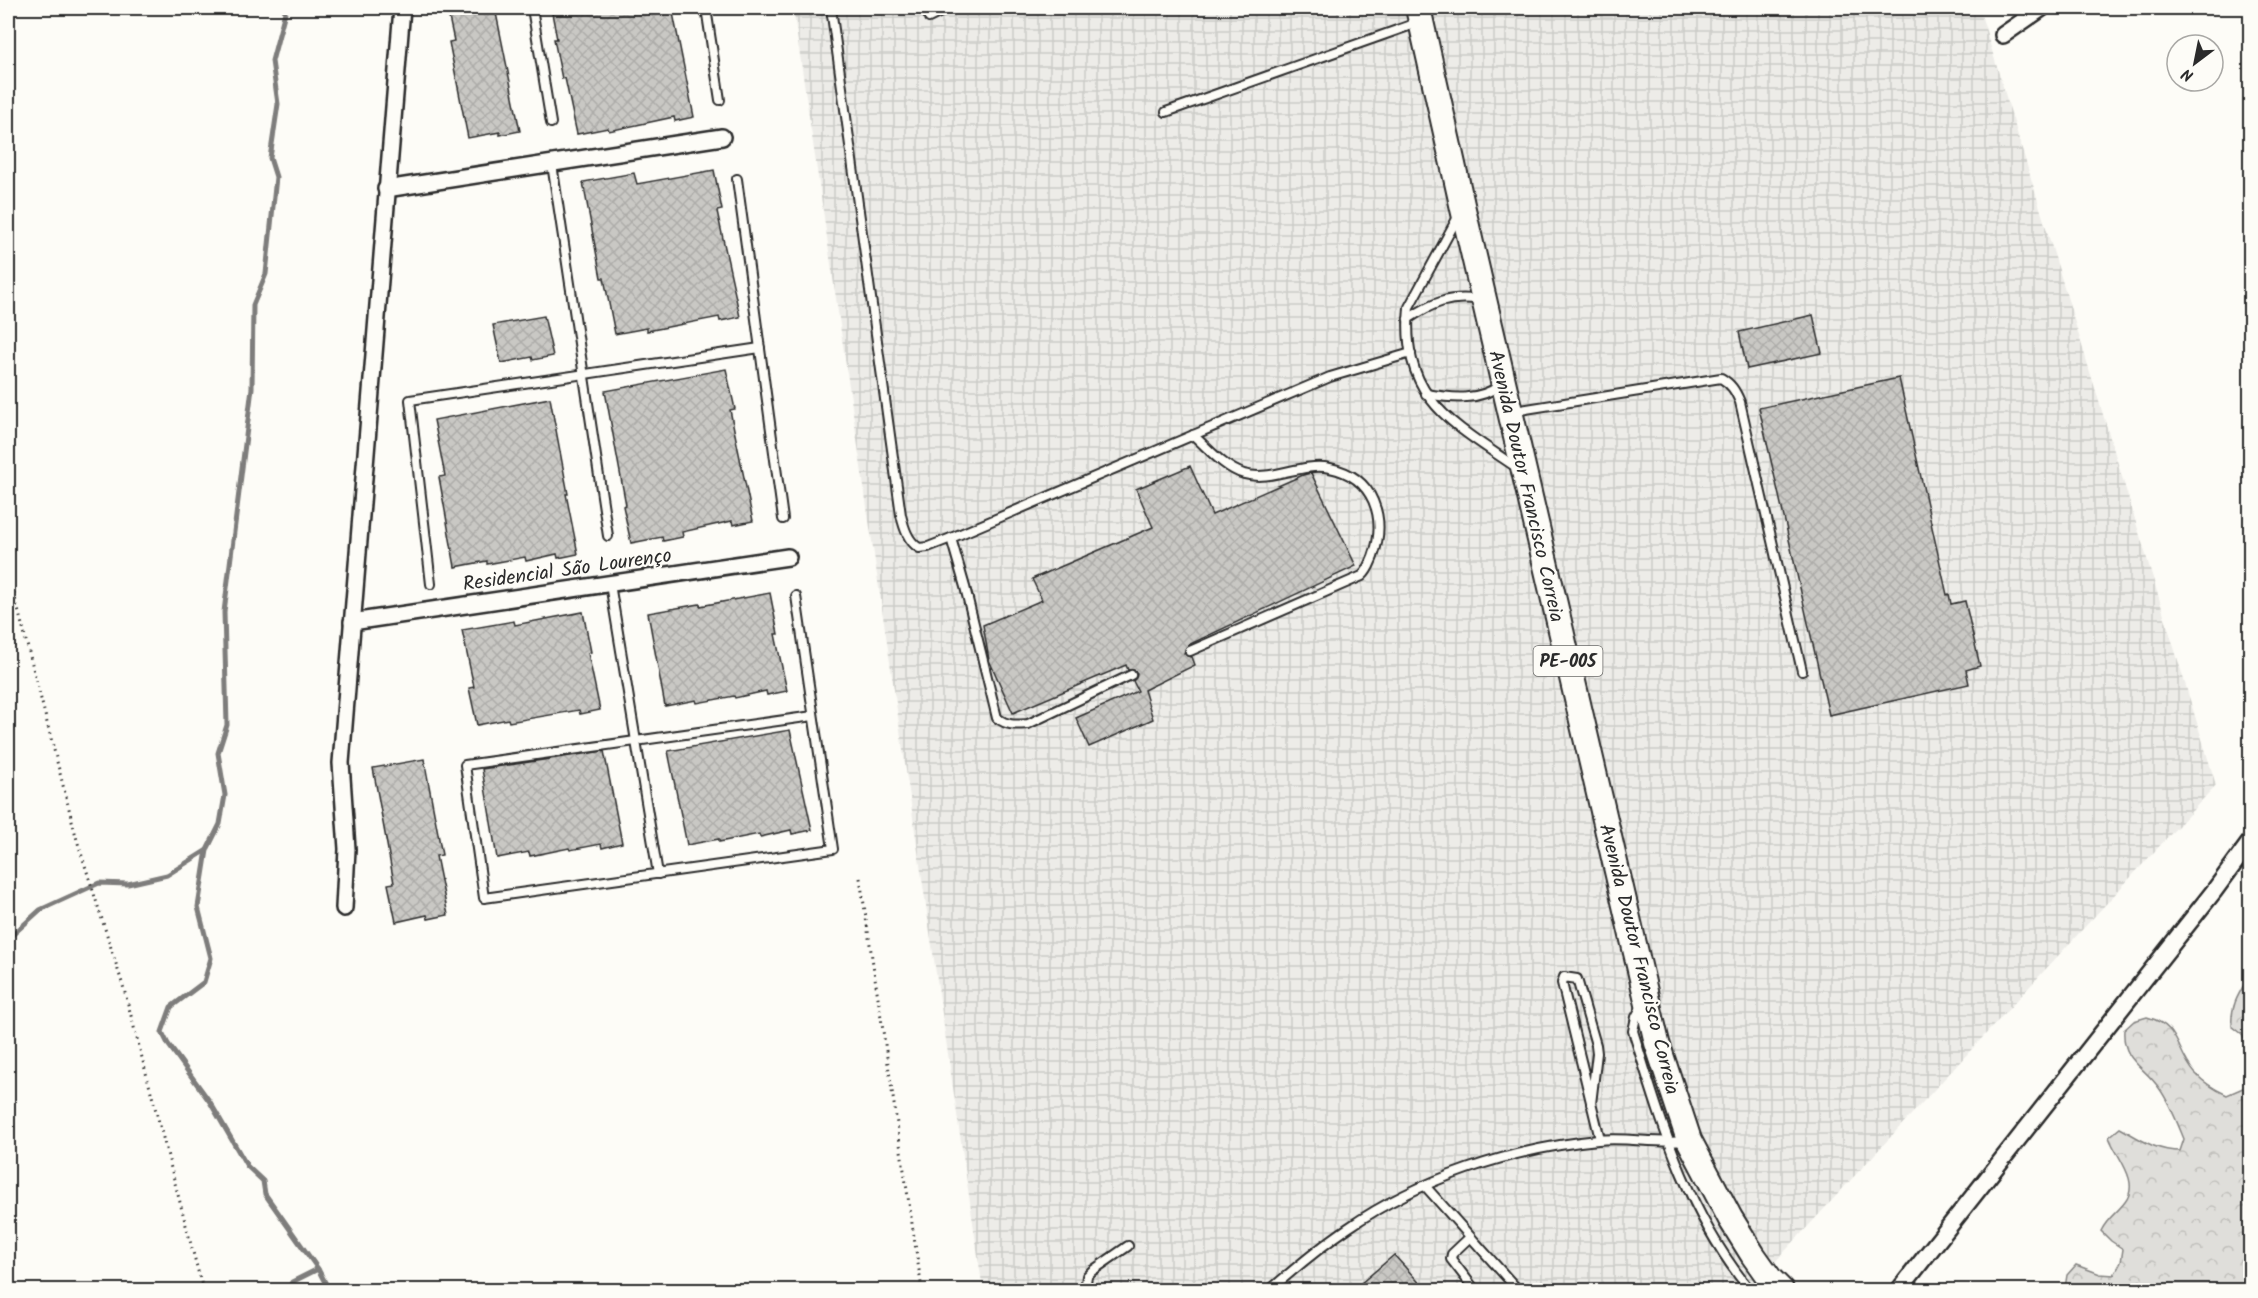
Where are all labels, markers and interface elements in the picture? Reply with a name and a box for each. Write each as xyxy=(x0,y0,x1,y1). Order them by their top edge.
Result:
north arrow xyxy=(2165,33,2225,93)
text: N xyxy=(2177,61,2199,88)
street label: Avenida Doutor Francisco Correia xyxy=(1478,347,1572,626)
street label: Residencial São Lourenço xyxy=(461,540,674,601)
road number: PE-005 xyxy=(1534,646,1602,676)
street label: Avenida Doutor Francisco Correia xyxy=(1589,821,1687,1098)

